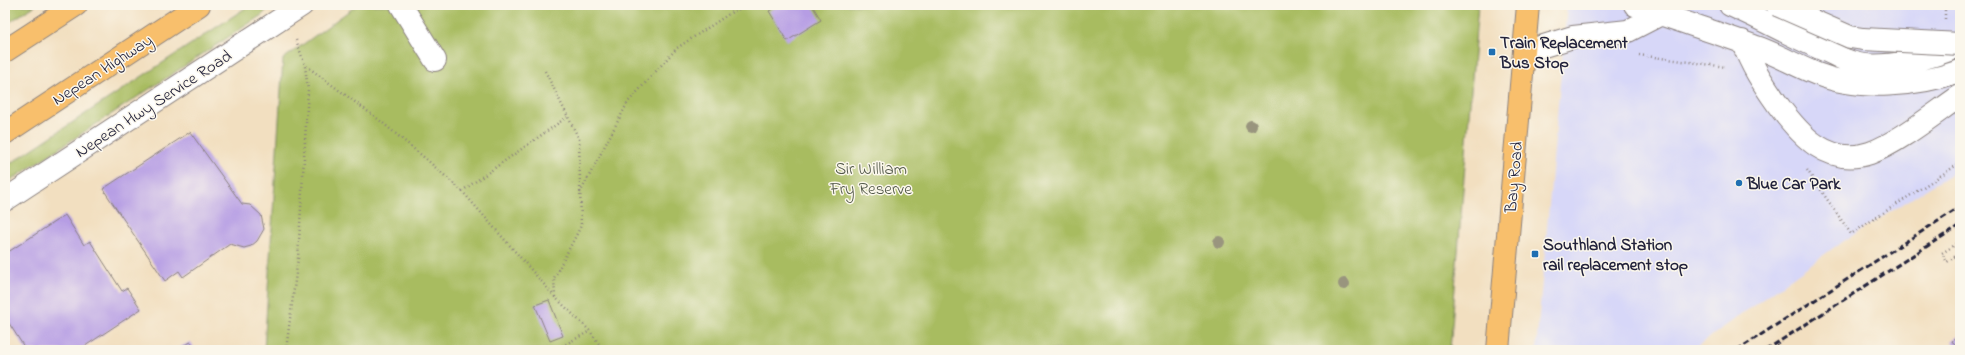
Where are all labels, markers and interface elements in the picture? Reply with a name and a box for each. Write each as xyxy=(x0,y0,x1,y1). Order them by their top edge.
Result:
street label: Nepean Highway xyxy=(48,28,159,114)
place label: Train Replacement Bus Stop xyxy=(1499,31,1628,76)
street label: Nepean Hwy Service Road xyxy=(71,44,238,165)
marker: Train Replacement Bus Stop xyxy=(1487,47,1497,57)
street label: Bay Road xyxy=(1499,140,1531,215)
park label: Sir William Fry Reserve xyxy=(829,157,912,203)
place label: Blue Car Park xyxy=(1746,172,1841,197)
marker: Blue Car Park xyxy=(1734,178,1744,188)
place label: Southland Station rail replacement stop xyxy=(1543,233,1688,278)
marker: Southland Station rail replacement stop xyxy=(1530,249,1540,259)

